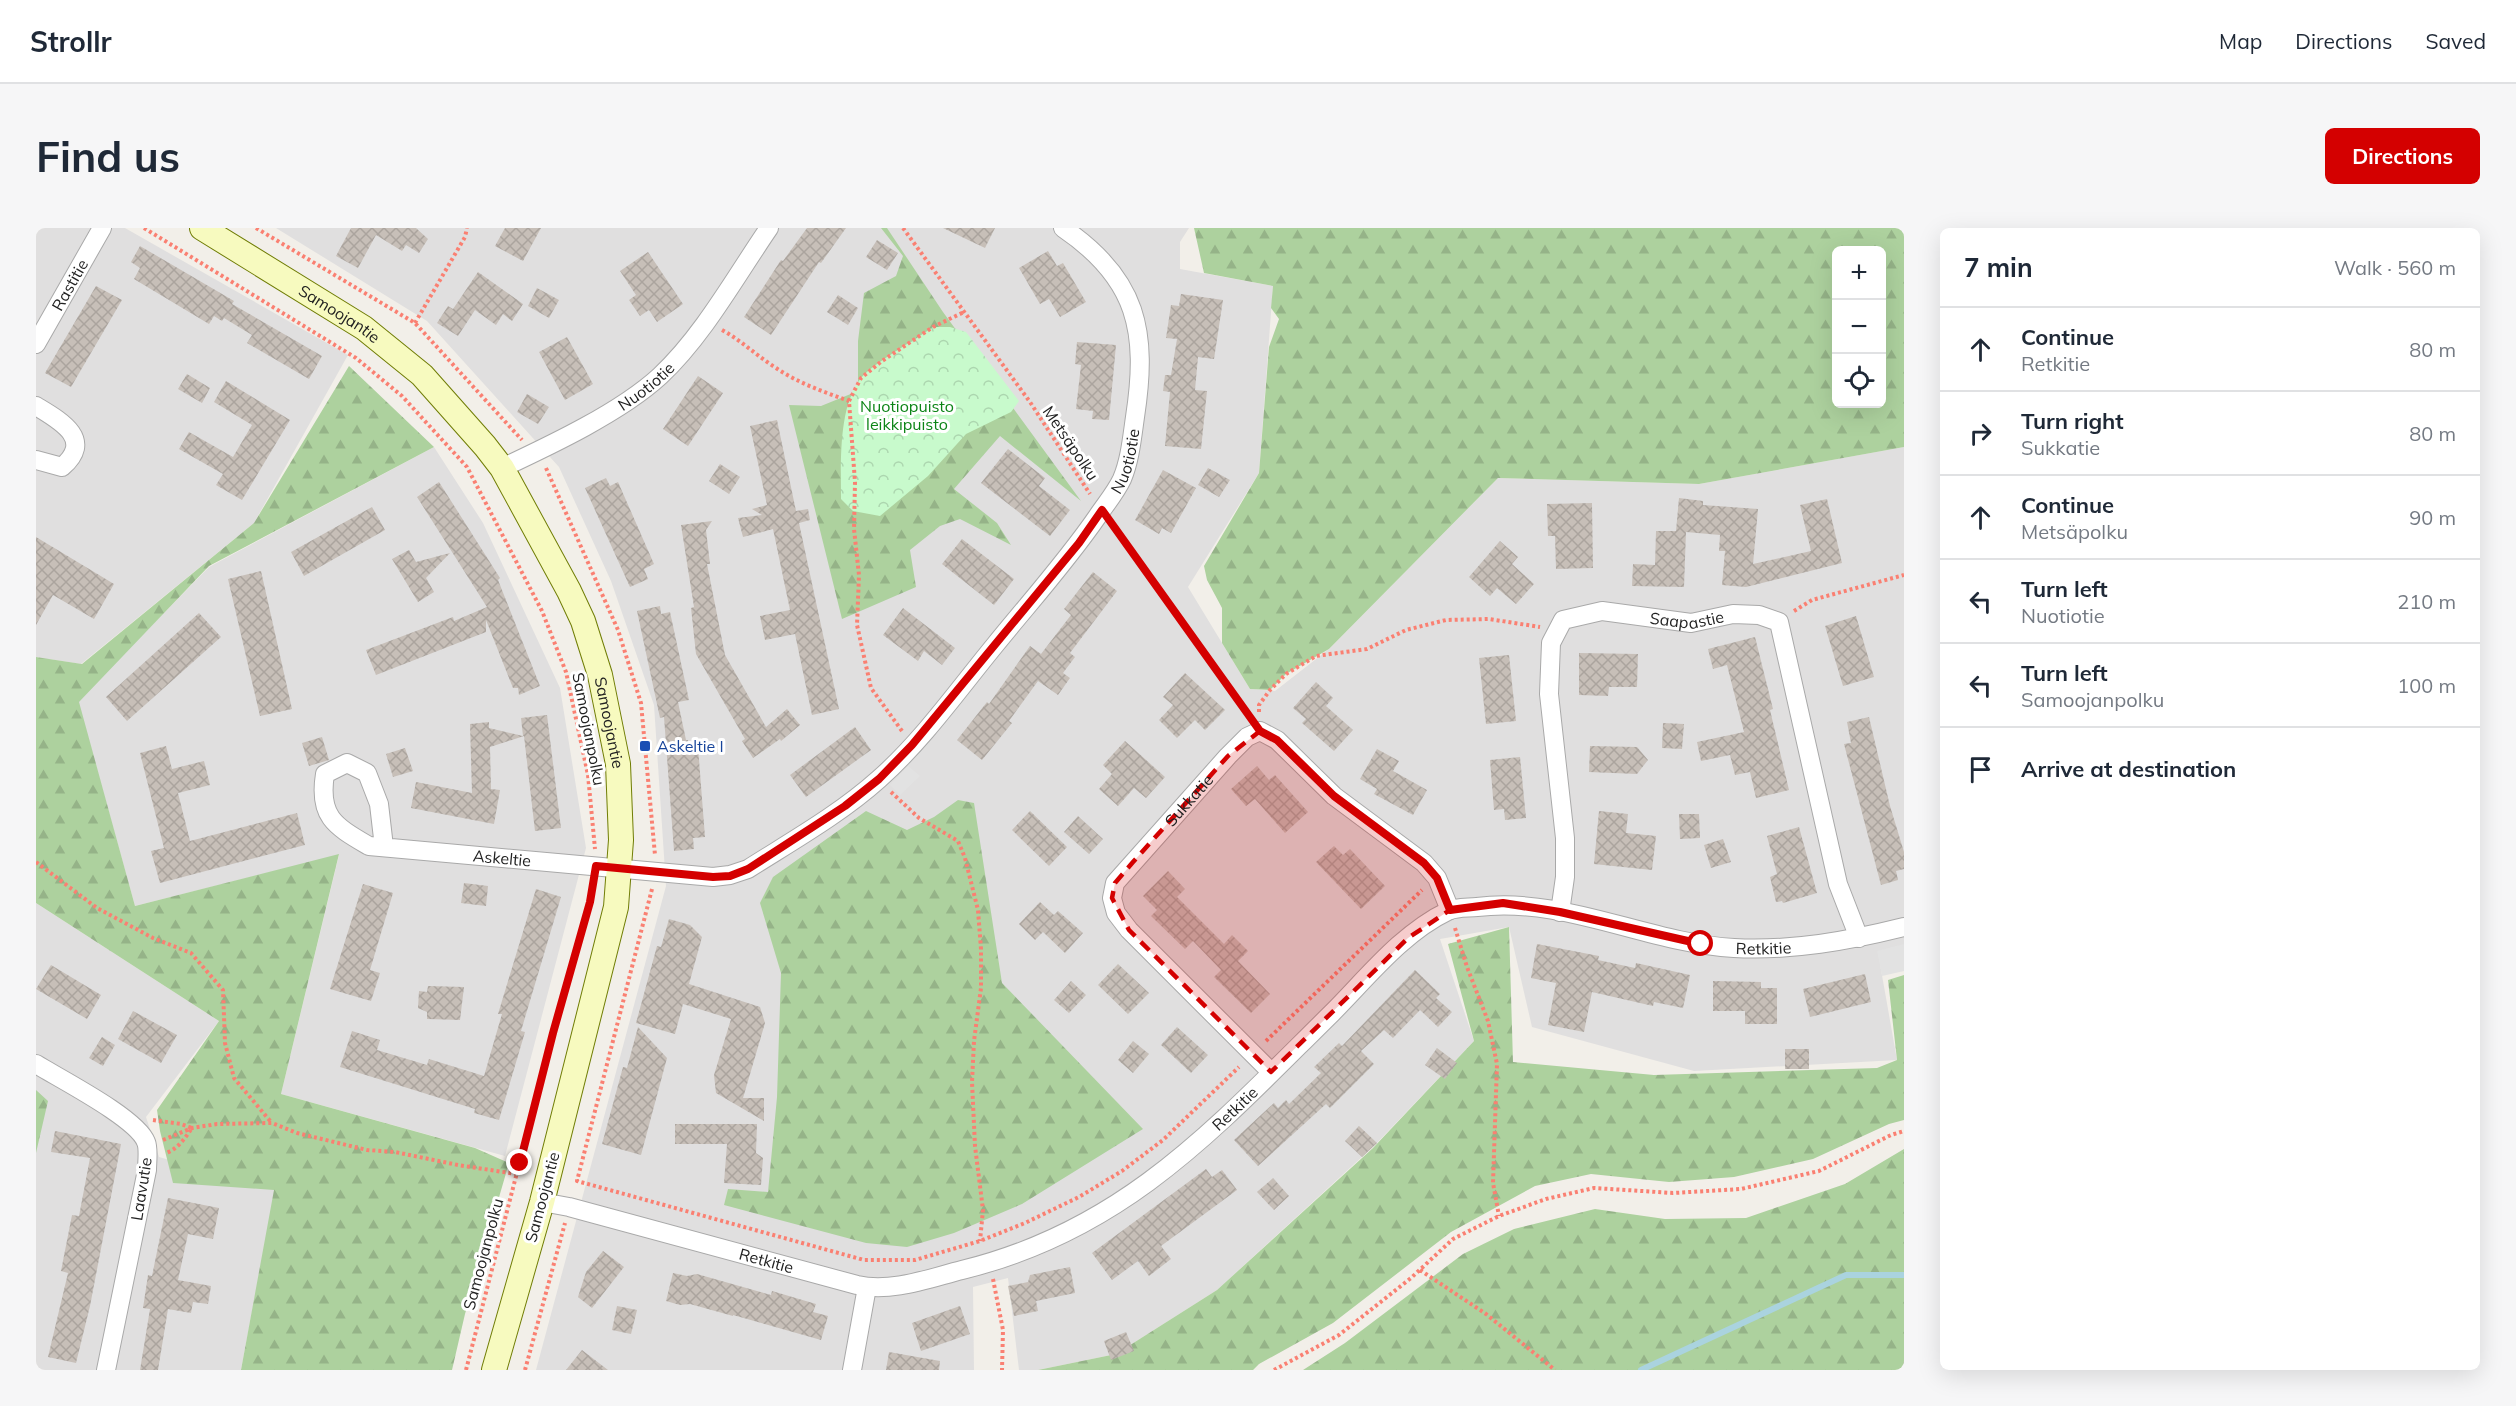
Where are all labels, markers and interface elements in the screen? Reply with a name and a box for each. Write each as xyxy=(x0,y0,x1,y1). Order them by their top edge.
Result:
text: Strollr xyxy=(30,24,112,59)
text: Map xyxy=(2219,28,2262,54)
text: Directions xyxy=(2295,28,2392,54)
text: Saved xyxy=(2425,28,2486,54)
button: Directions xyxy=(2325,128,2480,184)
text: Find us xyxy=(36,130,180,183)
map controls xyxy=(1832,246,1886,408)
button: + xyxy=(1832,246,1886,300)
text: 7 min xyxy=(1964,251,2033,284)
text: Walk · 560 m xyxy=(2334,255,2456,280)
street label: Rastitie xyxy=(47,256,92,314)
street label: Samoojantie xyxy=(295,280,384,347)
button: − xyxy=(1832,300,1886,354)
text: Continue xyxy=(2021,323,2114,351)
icon: ahead xyxy=(1964,333,1997,366)
text: 80 m xyxy=(2409,337,2456,362)
text: Retkitie xyxy=(2021,351,2090,376)
button: locate xyxy=(1832,354,1886,408)
street label: Nuotiotie xyxy=(614,358,678,415)
park label: Nuotiopuisto leikkipuisto xyxy=(860,396,954,434)
street label: Metsäpolku xyxy=(1039,402,1103,484)
text: Turn right xyxy=(2021,407,2124,435)
icon: right xyxy=(1964,417,1997,450)
text: 80 m xyxy=(2409,421,2456,446)
street label: Nuotiotie xyxy=(1106,427,1143,497)
text: Sukkatie xyxy=(2021,435,2100,460)
text: Continue xyxy=(2021,491,2114,519)
icon: ahead xyxy=(1964,501,1997,534)
text: 90 m xyxy=(2409,505,2456,530)
text: Metsäpolku xyxy=(2021,519,2128,544)
text: Turn left xyxy=(2021,575,2108,603)
icon: left xyxy=(1964,585,1997,618)
text: 210 m xyxy=(2397,589,2456,614)
text: Nuotiotie xyxy=(2021,603,2105,628)
street label: Saapastie xyxy=(1649,606,1726,633)
text: Turn left xyxy=(2021,659,2108,687)
icon: left xyxy=(1964,669,1997,702)
street label: Samoojanpolku xyxy=(568,671,610,787)
text: 100 m xyxy=(2397,673,2456,698)
street label: Samoojantie xyxy=(591,675,629,770)
text: Samoojanpolku xyxy=(2021,687,2164,712)
place label: Askeltie I xyxy=(657,736,724,756)
marker: Askeltie I xyxy=(638,739,652,753)
icon: arrive xyxy=(1964,753,1997,786)
text: Arrive at destination xyxy=(2021,755,2236,783)
street label: Sukkatie xyxy=(1160,770,1217,830)
street label: Askeltie xyxy=(472,845,532,871)
route start xyxy=(1687,930,1713,956)
street label: Retkitie xyxy=(1735,937,1792,959)
street label: Retkitie xyxy=(1208,1082,1262,1135)
route end xyxy=(506,1149,532,1175)
street label: Samoojantie xyxy=(520,1150,564,1244)
street label: Laavutie xyxy=(126,1156,156,1222)
street label: Samoojanpolku xyxy=(458,1196,508,1312)
street label: Retkitie xyxy=(737,1244,796,1277)

